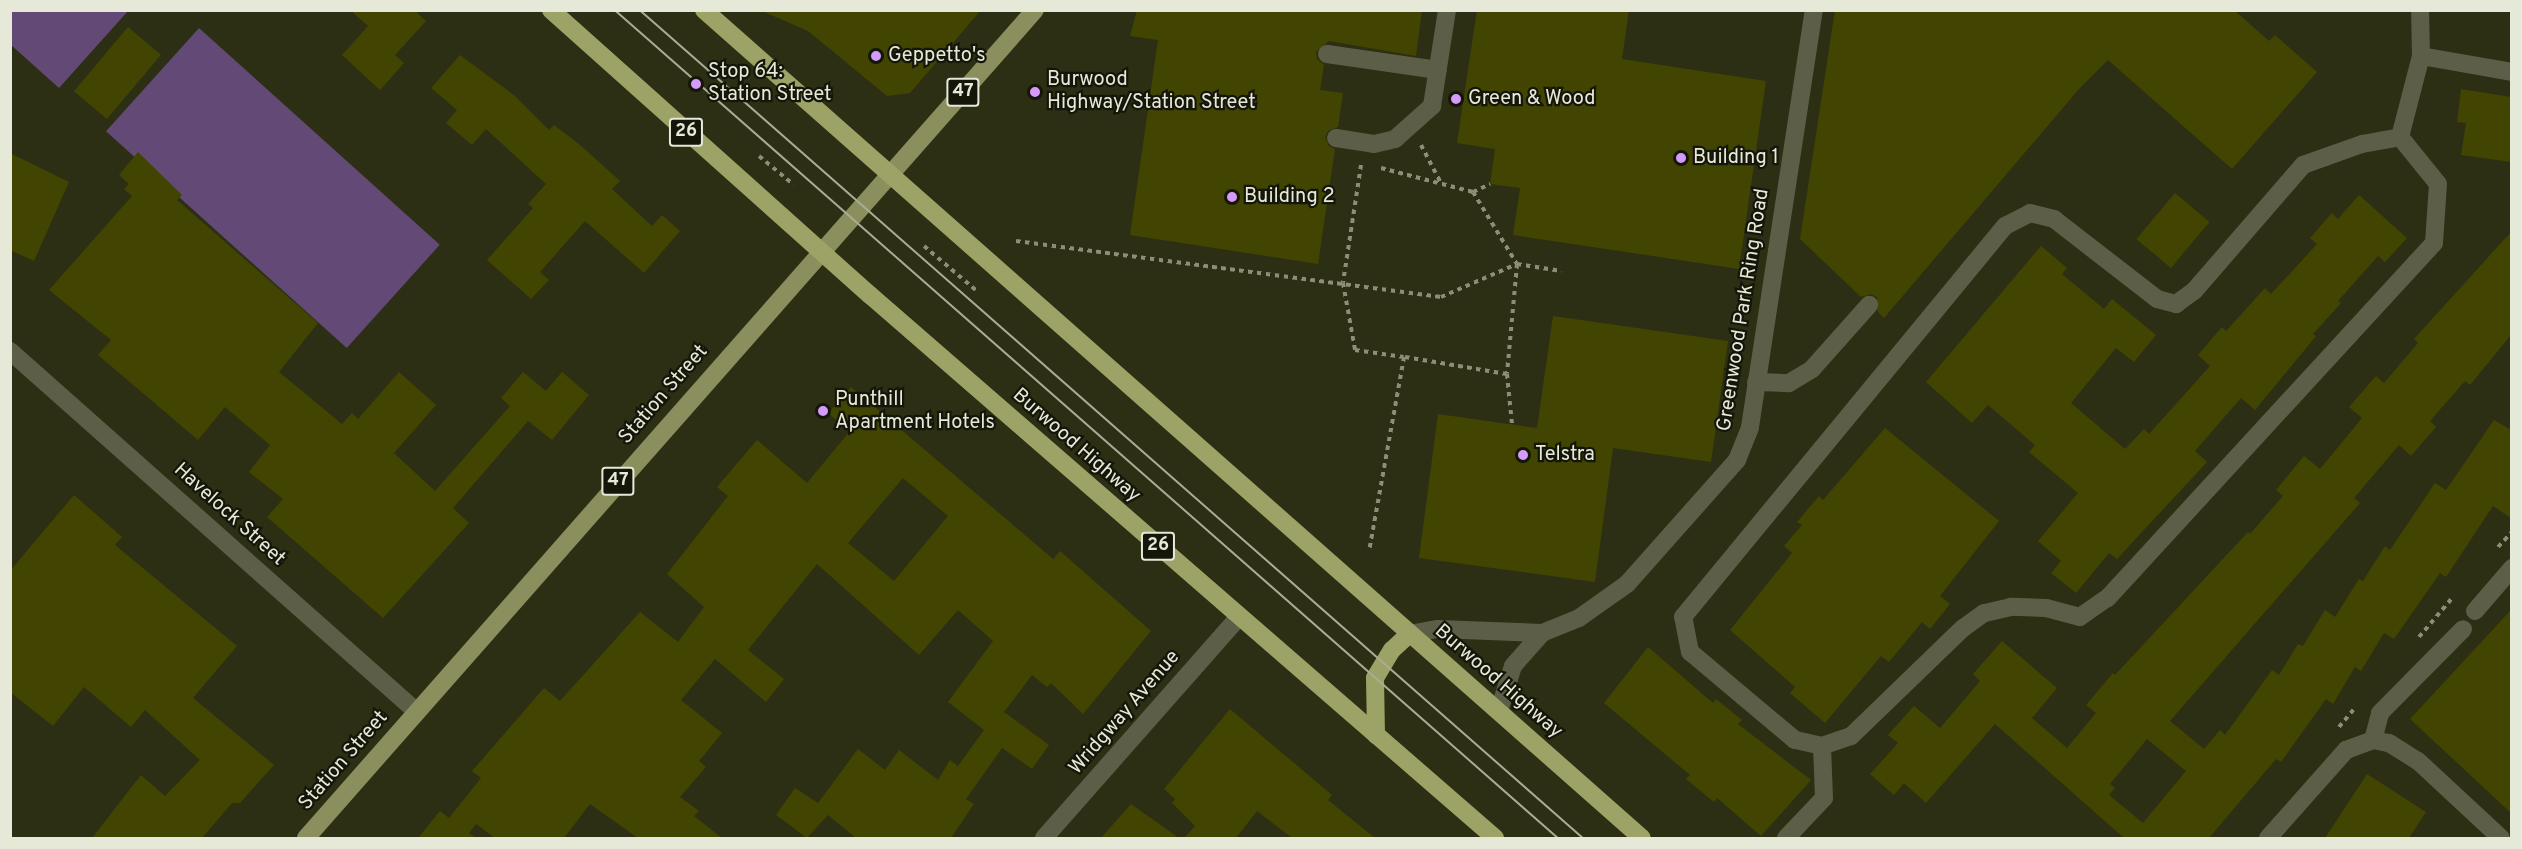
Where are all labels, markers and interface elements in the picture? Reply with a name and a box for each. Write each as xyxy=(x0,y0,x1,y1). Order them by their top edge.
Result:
place label: Geppetto's xyxy=(888,44,986,68)
marker: Geppetto's xyxy=(869,49,883,63)
place label: Stop 64: Station Street xyxy=(708,60,832,107)
place label: Burwood Highway/Station Street xyxy=(1047,68,1256,115)
marker: Stop 64: Station Street xyxy=(689,77,703,91)
road number: 47 xyxy=(945,77,981,107)
marker: Burwood Highway/Station Street xyxy=(1028,85,1042,99)
place label: Green & Wood xyxy=(1468,87,1596,111)
marker: Green & Wood xyxy=(1449,92,1463,106)
road number: 26 xyxy=(668,117,704,147)
place label: Building 1 xyxy=(1693,146,1779,170)
marker: Building 1 xyxy=(1674,151,1688,165)
place label: Building 2 xyxy=(1244,185,1335,209)
street label: Greenwood Park Ring Road xyxy=(1713,187,1775,433)
marker: Building 2 xyxy=(1225,190,1239,204)
street label: Station Street xyxy=(614,340,714,450)
street label: Burwood Highway xyxy=(1007,384,1145,508)
place label: Punthill Apartment Hotels xyxy=(835,388,995,435)
marker: Punthill Apartment Hotels xyxy=(816,404,830,418)
place label: Telstra xyxy=(1535,443,1595,467)
marker: Telstra xyxy=(1516,448,1530,462)
street label: Havelock Street xyxy=(168,459,290,571)
road number: 47 xyxy=(600,466,636,496)
road number: 26 xyxy=(1140,531,1176,561)
street label: Burwood Highway xyxy=(1429,620,1567,744)
street label: Wridgway Avenue xyxy=(1064,646,1186,780)
street label: Station Street xyxy=(294,706,394,816)

